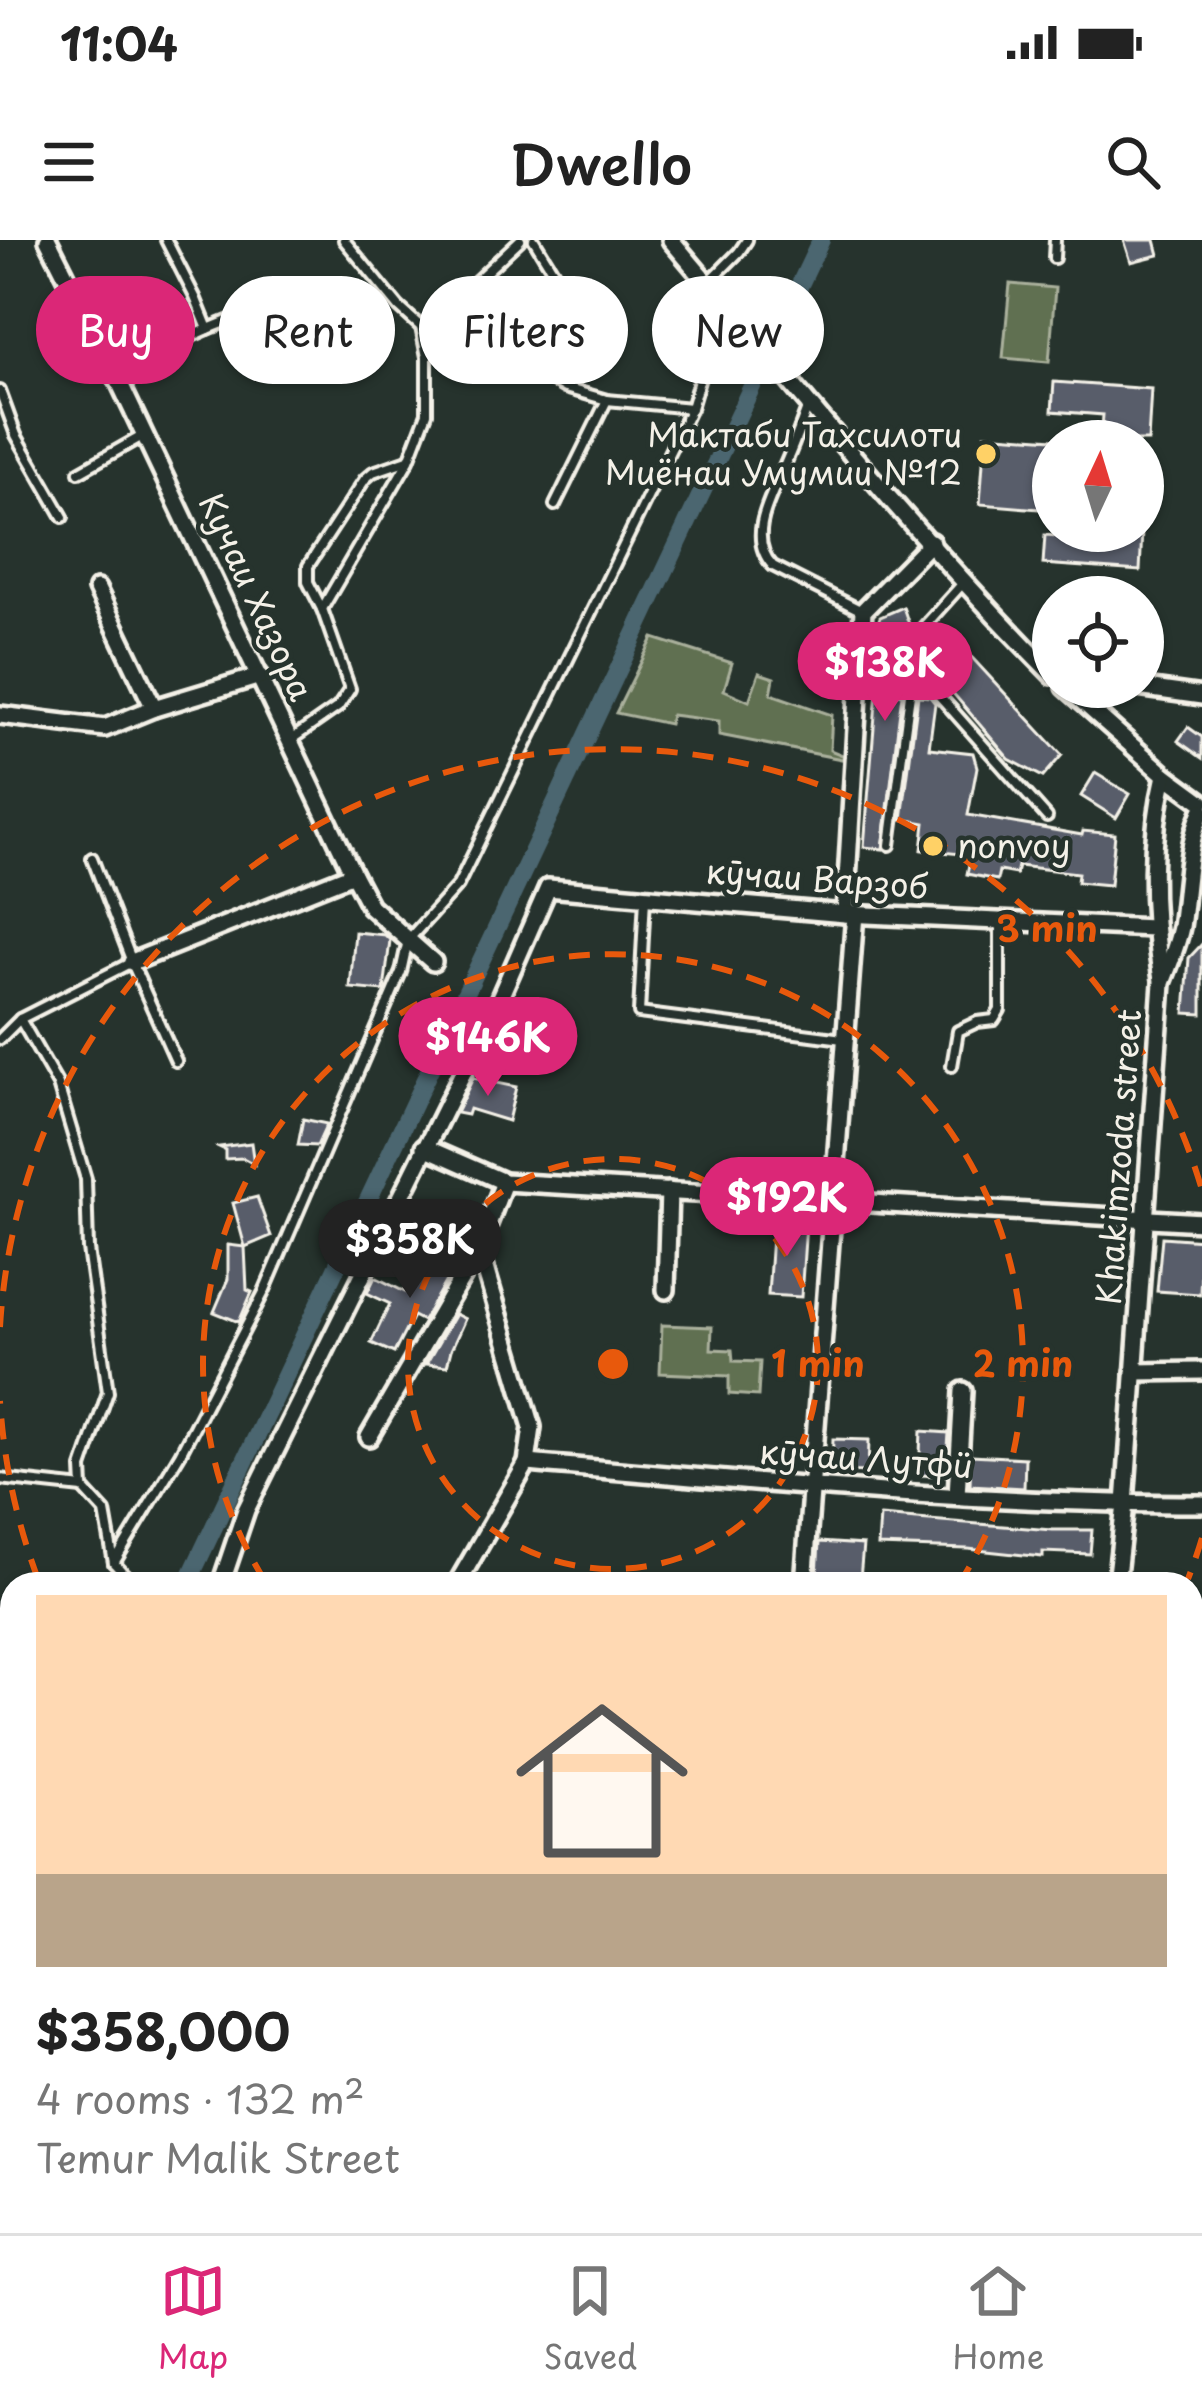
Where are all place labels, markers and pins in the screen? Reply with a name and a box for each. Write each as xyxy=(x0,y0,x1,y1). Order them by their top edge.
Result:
place label: Мактаби Тахсилоти Миёнаи Умумии №12 xyxy=(605,408,962,496)
marker: Мактаби Тахсилоти Миёнаи Умумии №12 xyxy=(973,441,999,467)
pin: $138K xyxy=(801,622,969,724)
place label: nonvoy xyxy=(957,819,1071,869)
marker: nonvoy xyxy=(920,833,946,859)
pin: $146K xyxy=(404,997,572,1099)
pin: $192K xyxy=(703,1157,871,1259)
pin: $358K xyxy=(326,1199,494,1301)
centre of rings xyxy=(592,1343,634,1385)

